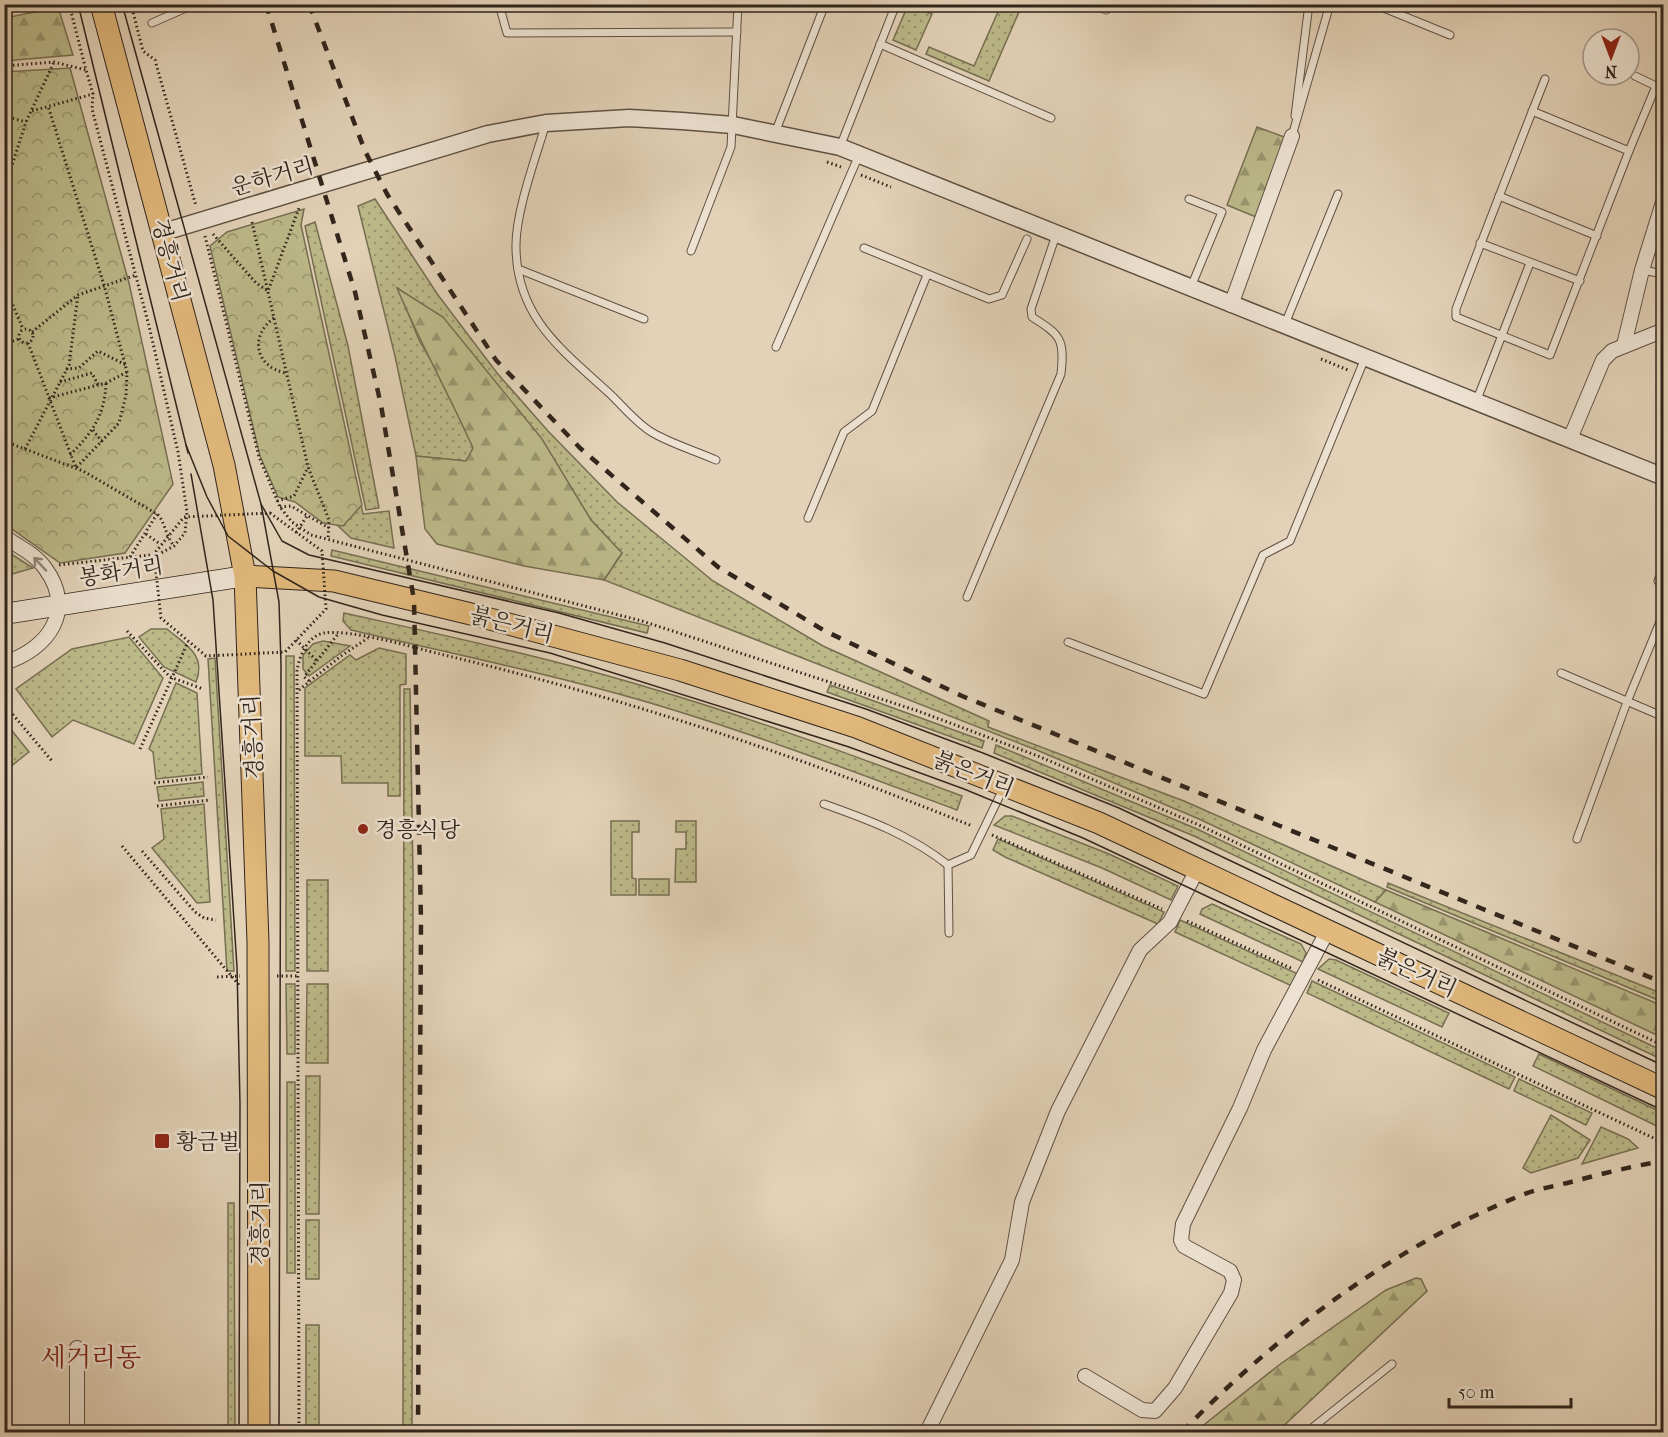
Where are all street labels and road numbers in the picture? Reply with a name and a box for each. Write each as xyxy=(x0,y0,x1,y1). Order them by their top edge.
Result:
street label: 운하거리 xyxy=(228,153,317,201)
street label: 경흥거리 xyxy=(146,216,194,305)
street label: 봉화거리 xyxy=(77,552,165,591)
street label: 붉은거리 xyxy=(467,602,556,648)
street label: 경흥거리 xyxy=(238,694,268,780)
street label: 붉은거리 xyxy=(929,746,1018,802)
street label: 붉은거리 xyxy=(1373,943,1461,1003)
street label: 경흥거리 xyxy=(247,1180,273,1266)

